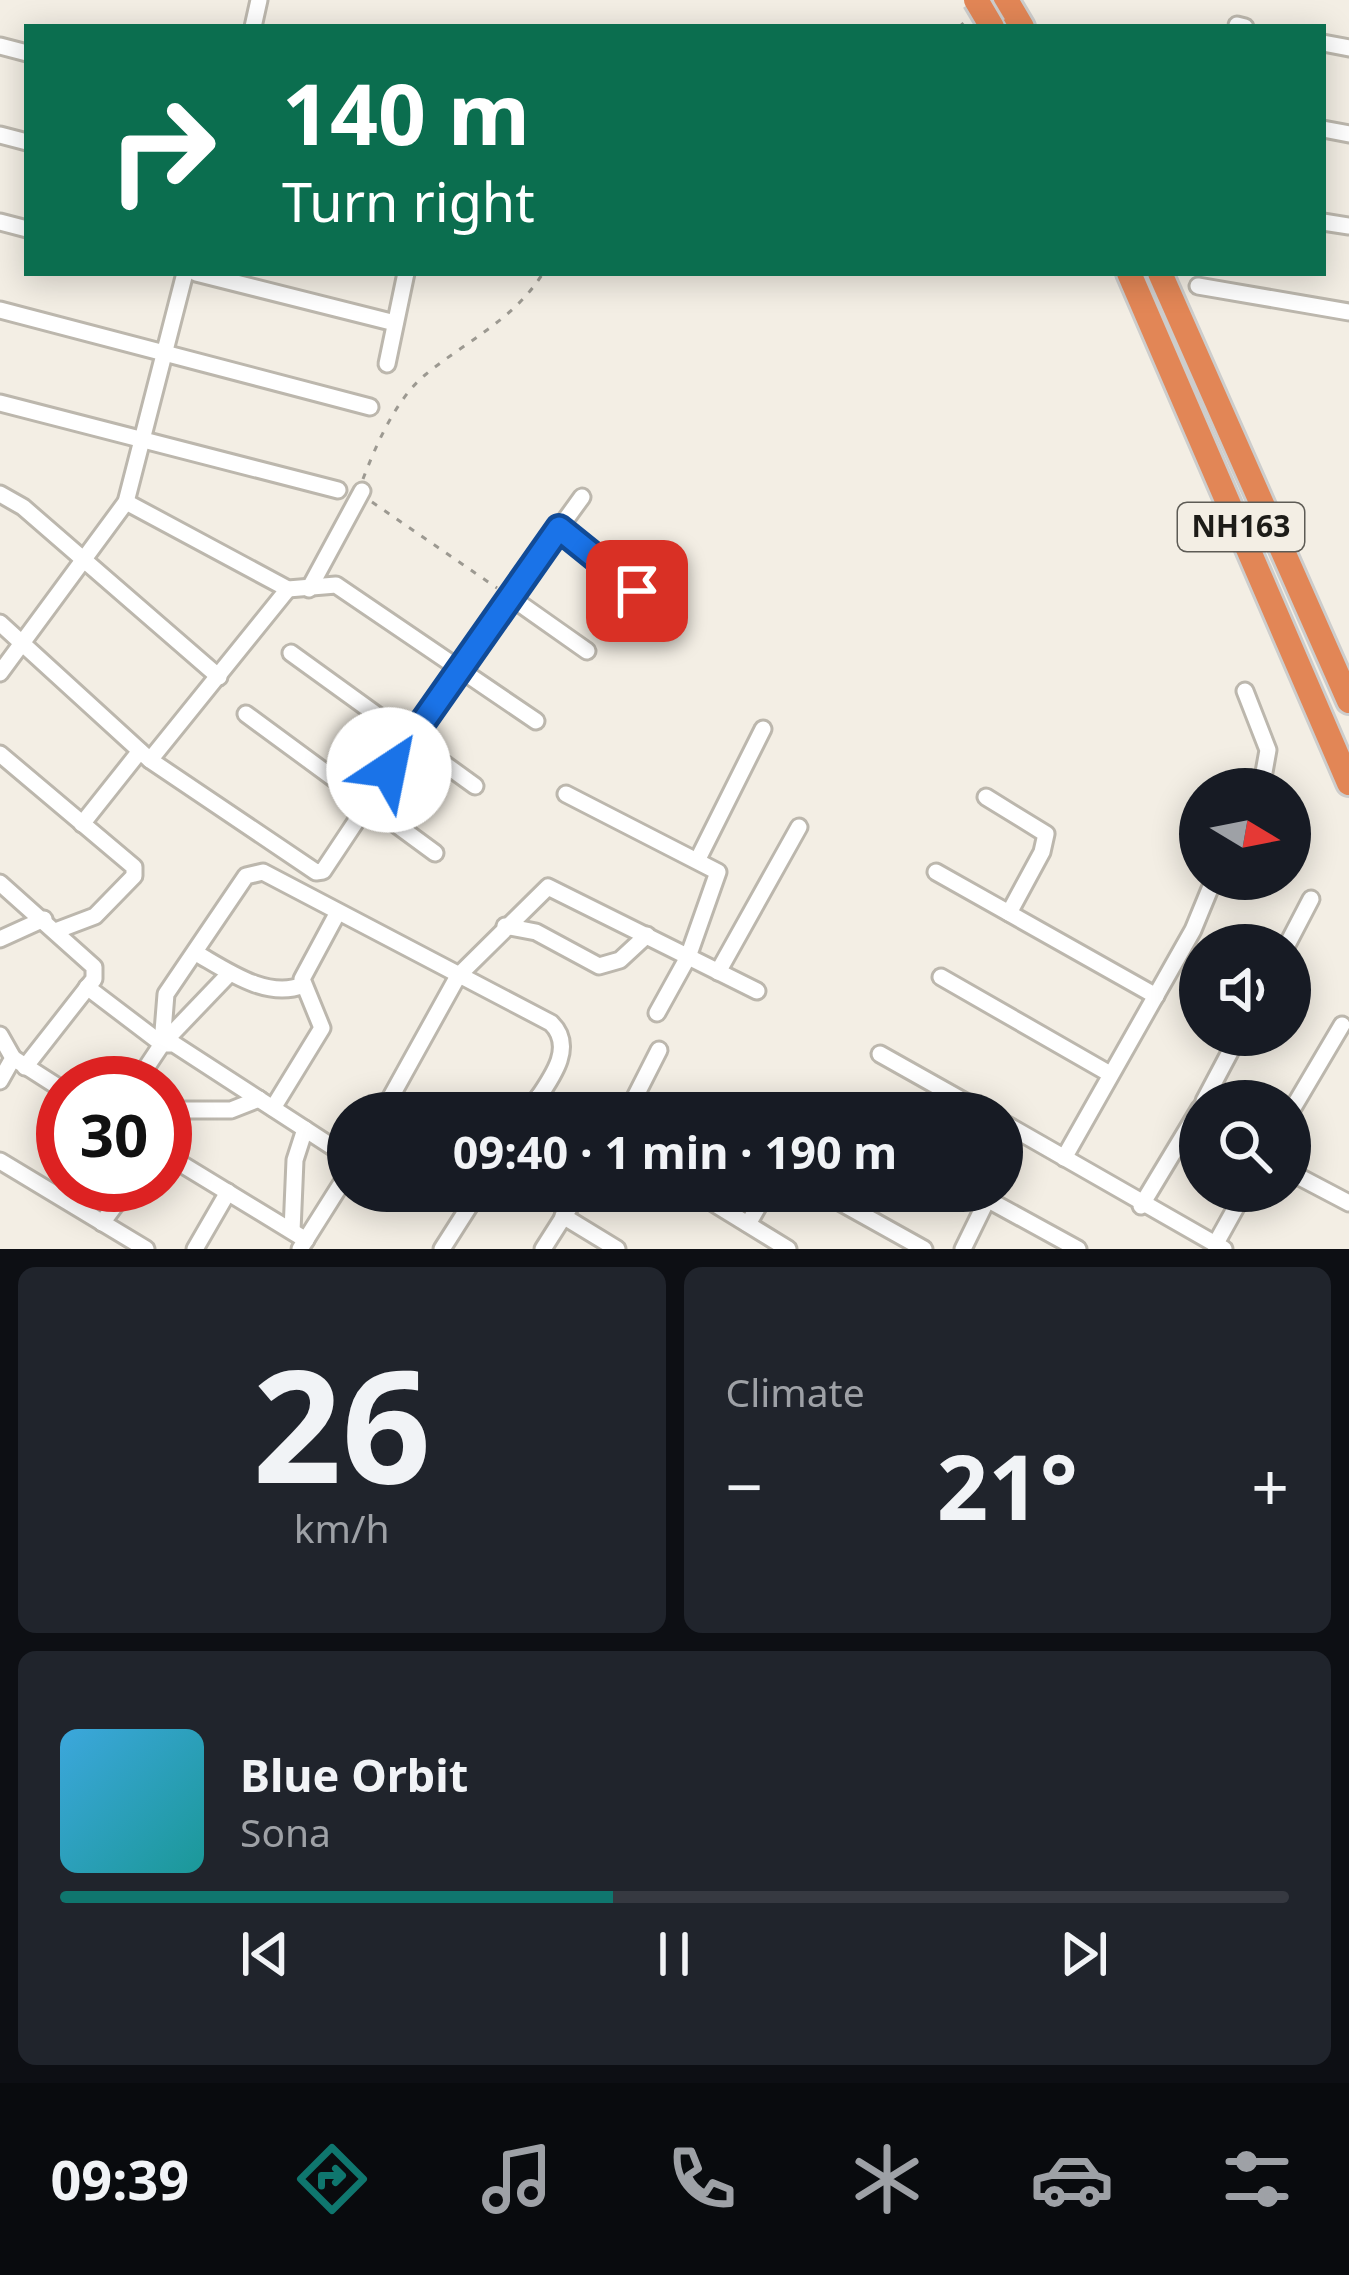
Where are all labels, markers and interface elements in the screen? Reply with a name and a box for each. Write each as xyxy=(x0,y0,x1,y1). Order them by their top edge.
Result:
text: 140 m xyxy=(282,55,530,170)
icon: right xyxy=(84,72,240,228)
text: Turn right xyxy=(282,164,535,238)
road number: NH163 xyxy=(1178,503,1304,551)
pin xyxy=(586,540,688,642)
icon: arrive xyxy=(604,558,670,624)
position arrow xyxy=(326,707,452,833)
north arrow xyxy=(1179,768,1311,900)
map controls xyxy=(1179,768,1311,1212)
button: sound xyxy=(1179,924,1311,1056)
speed limit sign: 30 xyxy=(36,1056,192,1212)
button: search xyxy=(1179,1080,1311,1212)
text: 09:40 · 1 min · 190 m xyxy=(453,1121,897,1182)
text: 26 xyxy=(253,1316,431,1529)
text: Climate xyxy=(726,1365,865,1418)
text: 21° xyxy=(937,1424,1078,1546)
text: − xyxy=(726,1440,763,1530)
text: + xyxy=(1251,1440,1289,1530)
text: km/h xyxy=(294,1501,390,1554)
text: Blue Orbit xyxy=(240,1744,468,1805)
text: Sona xyxy=(240,1805,331,1858)
icon: previous xyxy=(232,1921,298,1987)
icon: pause xyxy=(641,1921,707,1987)
icon: next xyxy=(1051,1921,1117,1987)
icon: directions xyxy=(290,2137,374,2221)
icon: music xyxy=(475,2137,559,2221)
icon: phone xyxy=(660,2137,744,2221)
icon: climate xyxy=(845,2137,929,2221)
icon: car xyxy=(1030,2137,1114,2221)
icon: filters xyxy=(1215,2137,1299,2221)
text: 09:39 xyxy=(50,2142,189,2216)

